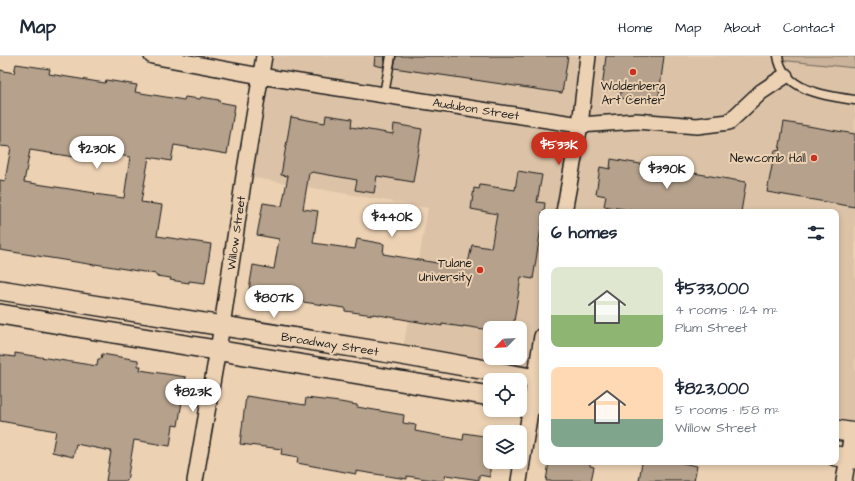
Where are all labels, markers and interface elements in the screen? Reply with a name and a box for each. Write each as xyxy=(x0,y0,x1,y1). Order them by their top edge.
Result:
text: Map xyxy=(20,14,56,41)
text: Home xyxy=(618,18,653,38)
text: Map xyxy=(675,18,701,38)
text: About xyxy=(723,18,761,38)
text: Contact xyxy=(783,18,835,38)
marker: Woldenberg Art Center xyxy=(628,67,638,77)
place label: Woldenberg Art Center xyxy=(601,78,665,109)
street label: Audubon Street xyxy=(431,94,521,125)
pin: $533K xyxy=(531,132,587,166)
pin: $230K xyxy=(69,136,125,170)
text: $533K xyxy=(540,136,578,154)
text: $230K xyxy=(78,140,116,158)
place label: Newcomb Hall xyxy=(730,150,806,167)
marker: Newcomb Hall xyxy=(809,153,819,163)
pin: $390K xyxy=(639,156,695,190)
text: $390K xyxy=(648,160,686,178)
street label: Willow Street xyxy=(223,195,250,271)
pin: $440K xyxy=(364,204,420,238)
text: $440K xyxy=(371,208,413,226)
text: 6 homes xyxy=(551,221,617,245)
icon: filters xyxy=(805,222,827,244)
place label: Tulane University xyxy=(419,255,473,287)
marker: Tulane University xyxy=(475,265,485,275)
text: $533,000 xyxy=(675,277,749,301)
icon: home xyxy=(583,283,631,331)
pin: $807K xyxy=(246,285,302,319)
text: $807K xyxy=(254,289,294,307)
text: 4 rooms · 124 m² xyxy=(675,301,778,319)
text: Plum Street xyxy=(675,319,747,337)
north arrow xyxy=(483,321,527,365)
map controls xyxy=(483,321,527,469)
street label: Broadway Street xyxy=(280,328,380,362)
button: locate xyxy=(483,373,527,417)
text: $823,000 xyxy=(675,377,749,401)
pin: $823K xyxy=(165,379,221,413)
text: $823K xyxy=(174,383,212,401)
icon: home xyxy=(583,383,631,431)
text: 5 rooms · 158 m² xyxy=(675,401,780,419)
text: Willow Street xyxy=(675,419,756,437)
button: layers xyxy=(483,425,527,469)

